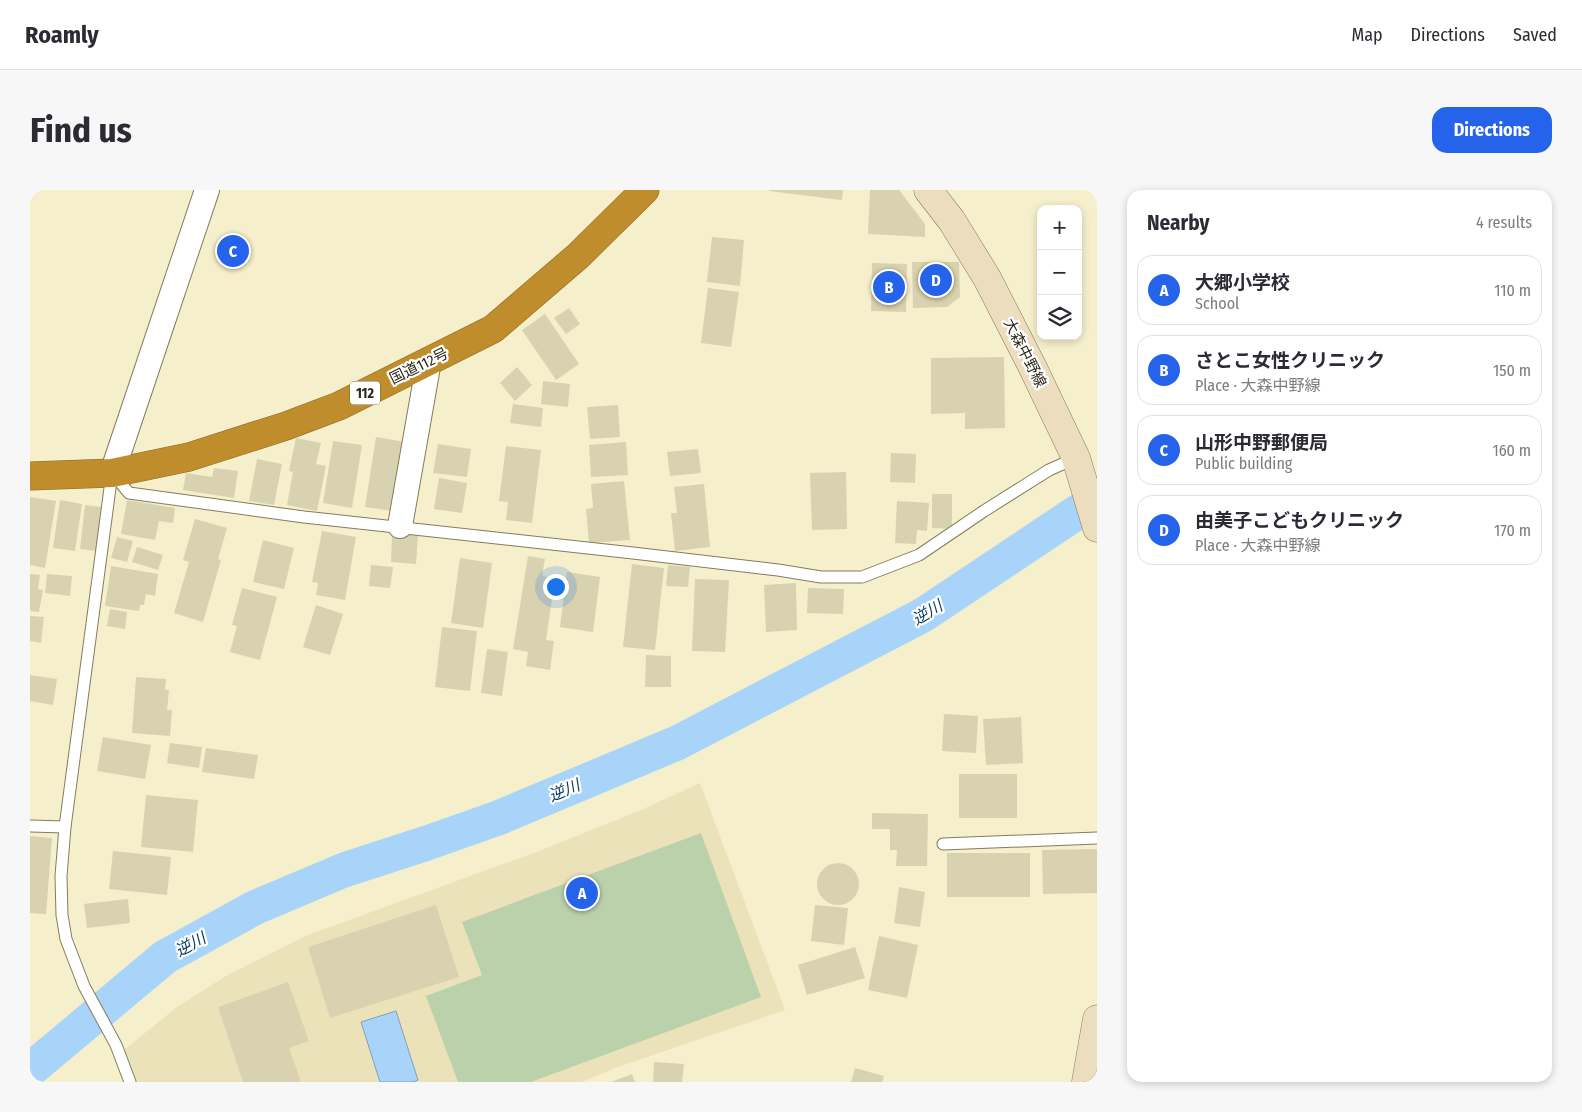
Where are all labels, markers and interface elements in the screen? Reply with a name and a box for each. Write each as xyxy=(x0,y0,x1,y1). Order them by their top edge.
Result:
text: Roamly xyxy=(25,21,99,49)
text: Map xyxy=(1351,24,1383,46)
text: Directions xyxy=(1411,24,1485,46)
text: Saved xyxy=(1513,24,1557,46)
button: Directions xyxy=(1432,107,1552,153)
text: Find us xyxy=(30,109,132,151)
map controls xyxy=(1037,205,1082,340)
button: + xyxy=(1037,205,1082,250)
text: Nearby xyxy=(1147,210,1209,236)
text: 4 results xyxy=(1476,213,1532,232)
pin: C xyxy=(217,232,249,270)
button: − xyxy=(1037,250,1082,295)
pin: D xyxy=(920,261,952,299)
pin: B xyxy=(873,268,905,306)
text: 大郷小学校 xyxy=(1195,271,1290,294)
text: A xyxy=(1160,281,1168,300)
text: 110 m xyxy=(1494,281,1531,300)
text: School xyxy=(1195,294,1239,313)
button: layers xyxy=(1037,295,1082,340)
street label: 大森中野線 xyxy=(1000,315,1050,391)
street label: 国道112号 xyxy=(387,344,451,388)
text: さとこ女性クリニック xyxy=(1195,349,1385,372)
text: B xyxy=(1160,361,1168,380)
text: 150 m xyxy=(1493,361,1531,380)
text: Place · 大森中野線 xyxy=(1195,376,1321,395)
road number: 112 xyxy=(350,382,380,404)
text: 山形中野郵便局 xyxy=(1195,431,1328,454)
text: C xyxy=(1160,441,1168,460)
text: 160 m xyxy=(1492,441,1531,460)
text: Public building xyxy=(1195,454,1292,473)
text: 由美子こどもクリニック xyxy=(1195,509,1404,532)
text: D xyxy=(1159,521,1169,540)
text: 170 m xyxy=(1494,521,1531,540)
text: Place · 大森中野線 xyxy=(1195,536,1321,555)
your location xyxy=(543,574,569,600)
water label: 逆川 xyxy=(909,595,948,629)
water label: 逆川 xyxy=(546,775,584,805)
pin: A xyxy=(566,874,598,912)
water label: 逆川 xyxy=(172,927,211,961)

